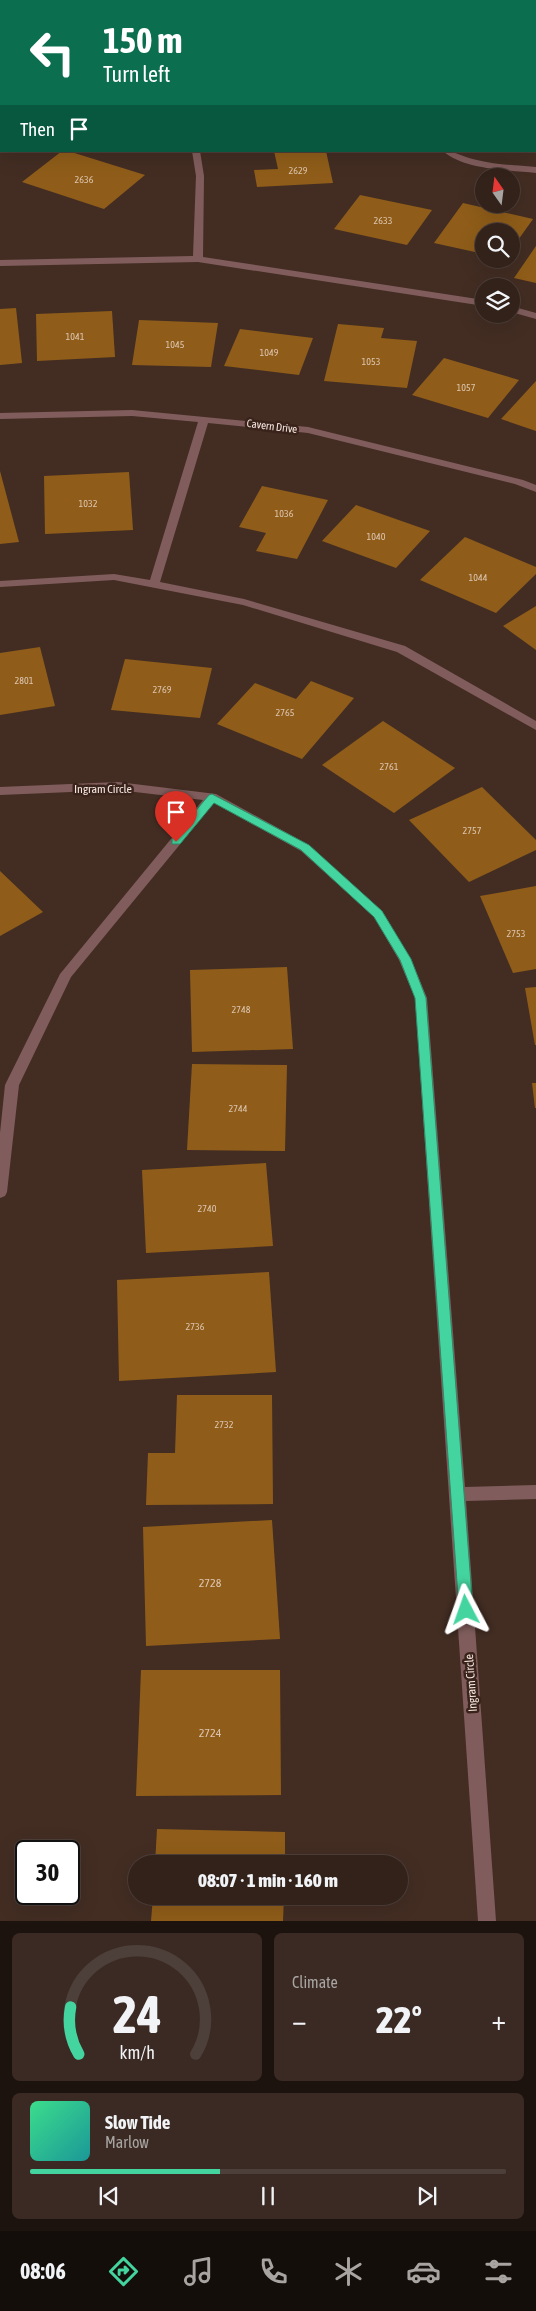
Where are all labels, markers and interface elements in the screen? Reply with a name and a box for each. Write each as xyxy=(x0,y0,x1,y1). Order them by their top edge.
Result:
icon: left xyxy=(20,20,85,85)
text: 150 m xyxy=(103,20,182,60)
text: Turn left xyxy=(103,61,170,87)
icon: arrive xyxy=(65,115,93,143)
text: Then xyxy=(20,118,55,140)
house number: 2629 xyxy=(289,165,308,176)
north arrow xyxy=(475,168,520,212)
map controls xyxy=(475,168,520,323)
house number: 2636 xyxy=(75,174,94,185)
house number: 2633 xyxy=(374,215,393,226)
button: search xyxy=(475,223,520,268)
button: layers xyxy=(475,278,520,323)
house number: 1041 xyxy=(66,331,85,342)
house number: 1045 xyxy=(166,339,185,350)
house number: 1049 xyxy=(260,347,279,358)
house number: 1053 xyxy=(362,356,381,367)
house number: 1057 xyxy=(457,382,476,393)
street label: Cavern Drive xyxy=(246,417,298,435)
house number: 1032 xyxy=(79,498,98,509)
house number: 1036 xyxy=(275,508,294,519)
house number: 1040 xyxy=(367,531,386,542)
house number: 1044 xyxy=(469,572,488,583)
house number: 2801 xyxy=(15,675,34,686)
house number: 2769 xyxy=(153,684,172,695)
house number: 2765 xyxy=(276,707,295,718)
house number: 2761 xyxy=(380,761,399,772)
street label: Ingram Circle xyxy=(74,782,132,796)
pin xyxy=(155,791,197,842)
icon: arrive xyxy=(162,798,190,826)
house number: 2757 xyxy=(463,825,482,836)
house number: 2753 xyxy=(507,928,526,939)
house number: 2748 xyxy=(232,1004,251,1015)
house number: 2744 xyxy=(229,1103,248,1114)
house number: 2740 xyxy=(198,1203,217,1214)
house number: 2736 xyxy=(186,1321,205,1332)
house number: 2732 xyxy=(215,1419,234,1430)
house number: 2728 xyxy=(199,1576,222,1590)
position arrow xyxy=(439,1583,491,1635)
street label: Ingram Circle xyxy=(462,1654,480,1712)
house number: 2724 xyxy=(199,1726,222,1740)
speed limit sign: 30 xyxy=(15,1840,80,1905)
text: 08:07 · 1 min · 160 m xyxy=(198,1869,338,1891)
text: Climate xyxy=(292,1973,338,1991)
text: 24 xyxy=(113,1984,161,2044)
text: 22° xyxy=(376,1998,422,2041)
text: − xyxy=(292,2004,307,2036)
text: + xyxy=(491,2004,506,2036)
text: km/h xyxy=(119,2042,155,2063)
text: Slow Tide xyxy=(105,2111,170,2133)
text: Marlow xyxy=(105,2133,149,2151)
icon: previous xyxy=(95,2182,123,2210)
icon: pause xyxy=(254,2182,282,2210)
icon: next xyxy=(413,2182,441,2210)
icon: directions xyxy=(106,2254,141,2289)
icon: music xyxy=(181,2254,216,2289)
icon: phone xyxy=(256,2254,291,2289)
icon: climate xyxy=(331,2254,366,2289)
icon: car xyxy=(406,2254,441,2289)
icon: filters xyxy=(481,2254,516,2289)
text: 08:06 xyxy=(20,2258,66,2284)

